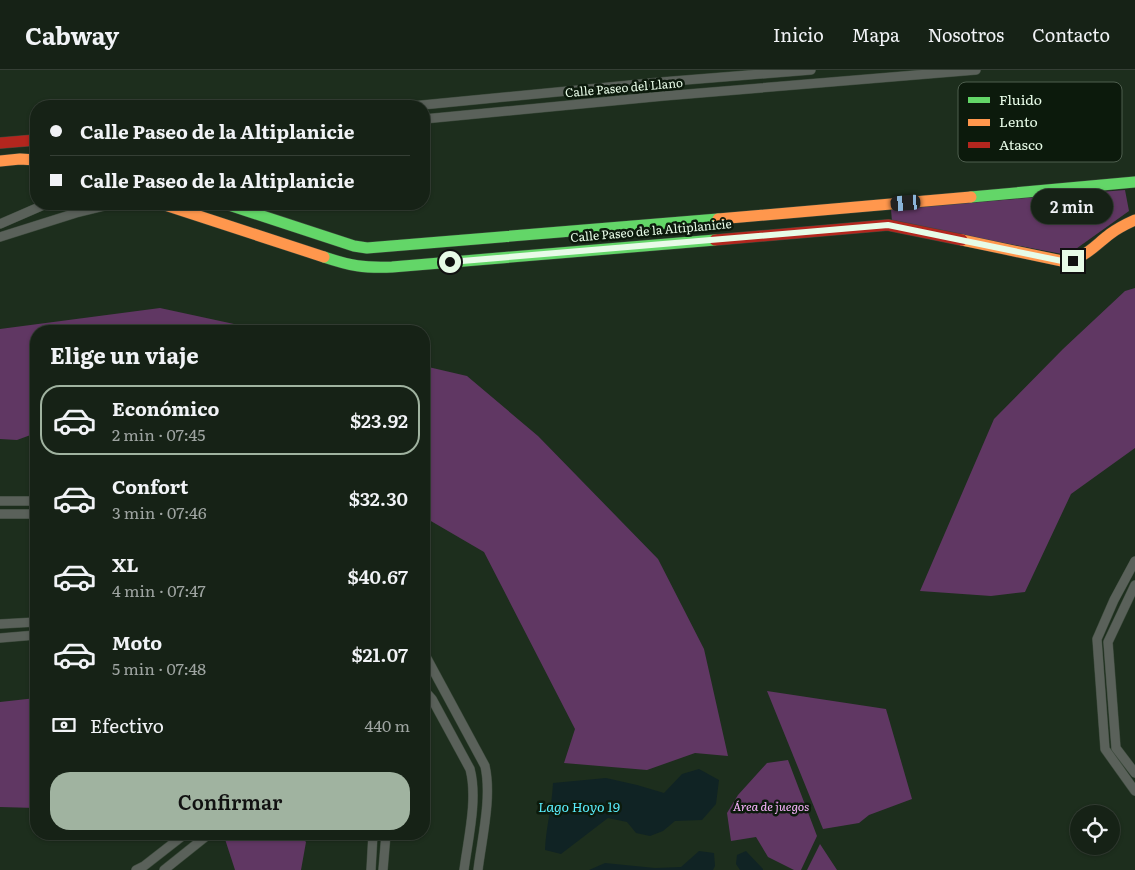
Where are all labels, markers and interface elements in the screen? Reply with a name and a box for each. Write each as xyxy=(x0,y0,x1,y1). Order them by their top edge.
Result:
text: Cabway xyxy=(25,17,119,52)
text: Inicio xyxy=(773,21,824,48)
text: Mapa xyxy=(852,21,900,48)
text: Nosotros xyxy=(928,21,1004,48)
text: Contacto xyxy=(1032,21,1110,48)
street label: Calle Paseo del Llano xyxy=(564,73,684,101)
legend xyxy=(958,82,1122,162)
text: Fluido xyxy=(999,89,1042,109)
text: Lento xyxy=(999,111,1038,131)
text: Calle Paseo de la Altiplanicie xyxy=(80,117,355,145)
text: Atasco xyxy=(999,134,1043,154)
text: Calle Paseo de la Altiplanicie xyxy=(80,166,355,194)
callout: 2 min xyxy=(1032,189,1114,224)
car xyxy=(890,194,921,212)
text: 2 min xyxy=(1050,194,1094,218)
street label: Calle Paseo de la Altiplanicie xyxy=(569,214,732,246)
route end xyxy=(1062,250,1084,272)
route start xyxy=(439,251,461,273)
text: Elige un viaje xyxy=(50,338,199,371)
text: Económico xyxy=(112,394,219,422)
icon: car xyxy=(52,398,97,443)
text: $23.92 xyxy=(350,406,408,434)
text: 2 min · 07:45 xyxy=(112,422,205,446)
text: Confort xyxy=(112,472,188,500)
icon: car xyxy=(52,476,97,521)
text: $32.30 xyxy=(349,484,408,512)
text: 3 min · 07:46 xyxy=(112,500,207,524)
text: XL xyxy=(112,550,139,578)
icon: car xyxy=(52,554,97,599)
text: $40.67 xyxy=(347,562,408,590)
text: 4 min · 07:47 xyxy=(112,578,206,602)
text: Moto xyxy=(112,628,162,656)
icon: car xyxy=(52,632,97,677)
text: $21.07 xyxy=(352,640,408,668)
text: 5 min · 07:48 xyxy=(112,656,206,680)
icon: cash xyxy=(50,711,78,739)
text: Efectivo xyxy=(90,711,164,739)
text: 440 m xyxy=(364,713,410,737)
button: Confirmar xyxy=(50,772,410,830)
water label: Lago Hoyo 19 xyxy=(538,796,621,816)
park label: Área de juegos xyxy=(733,797,809,815)
map controls xyxy=(1070,805,1120,855)
button: locate xyxy=(1070,805,1120,855)

